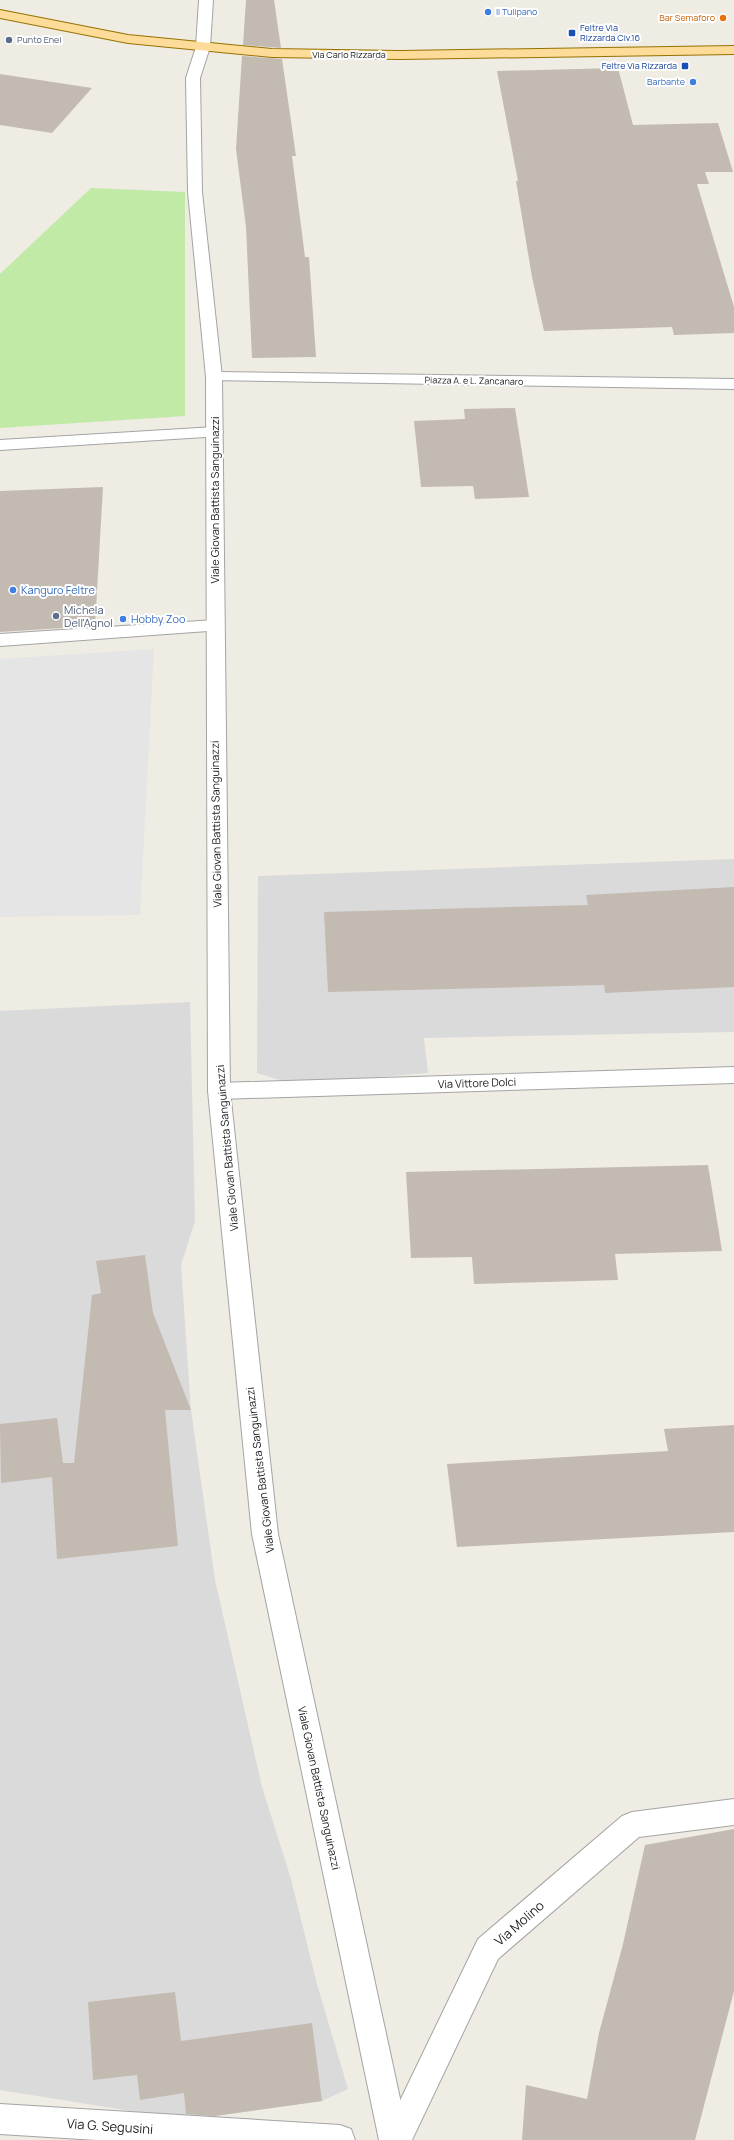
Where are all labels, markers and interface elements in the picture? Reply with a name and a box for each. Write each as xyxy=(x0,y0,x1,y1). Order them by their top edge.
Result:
place label: Il Tulipano xyxy=(496,5,537,18)
marker: Il Tulipano xyxy=(483,7,493,17)
place label: Bar Semaforo xyxy=(659,11,715,24)
marker: Bar Semaforo xyxy=(718,13,728,23)
place label: Feltre Via Rizzarda Civ.16 xyxy=(580,21,640,44)
marker: Feltre Via Rizzarda Civ.16 xyxy=(567,28,577,38)
place label: Punto Enel xyxy=(17,33,61,46)
marker: Punto Enel xyxy=(4,35,14,45)
street label: Via Carlo Rizzarda xyxy=(312,48,386,61)
place label: Feltre Via Rizzarda xyxy=(602,59,677,72)
marker: Feltre Via Rizzarda xyxy=(680,61,690,71)
place label: Barbante xyxy=(647,75,685,88)
marker: Barbante xyxy=(688,77,698,87)
street label: Piazza A. e L. Zancanaro xyxy=(425,373,523,388)
street label: Viale Giovan Battista Sanguinazzi xyxy=(207,417,222,583)
place label: Kanguro Feltre xyxy=(21,582,95,597)
marker: Kanguro Feltre xyxy=(8,585,18,595)
place label: Michela Dell'Agnol xyxy=(64,602,113,630)
marker: Michela Dell'Agnol xyxy=(51,611,61,621)
place label: Hobby Zoo xyxy=(131,611,186,626)
marker: Hobby Zoo xyxy=(118,614,128,624)
street label: Viale Giovan Battista Sanguinazzi xyxy=(207,740,224,908)
street label: Viale Giovan Battista Sanguinazzi xyxy=(212,1064,241,1232)
street label: Via Vittore Dolci xyxy=(438,1074,516,1091)
street label: Viale Giovan Battista Sanguinazzi xyxy=(242,1386,277,1554)
street label: Viale Giovan Battista Sanguinazzi xyxy=(295,1705,344,1871)
street label: Via Molino xyxy=(490,1896,548,1950)
street label: Via G. Segusini xyxy=(66,2114,154,2138)

